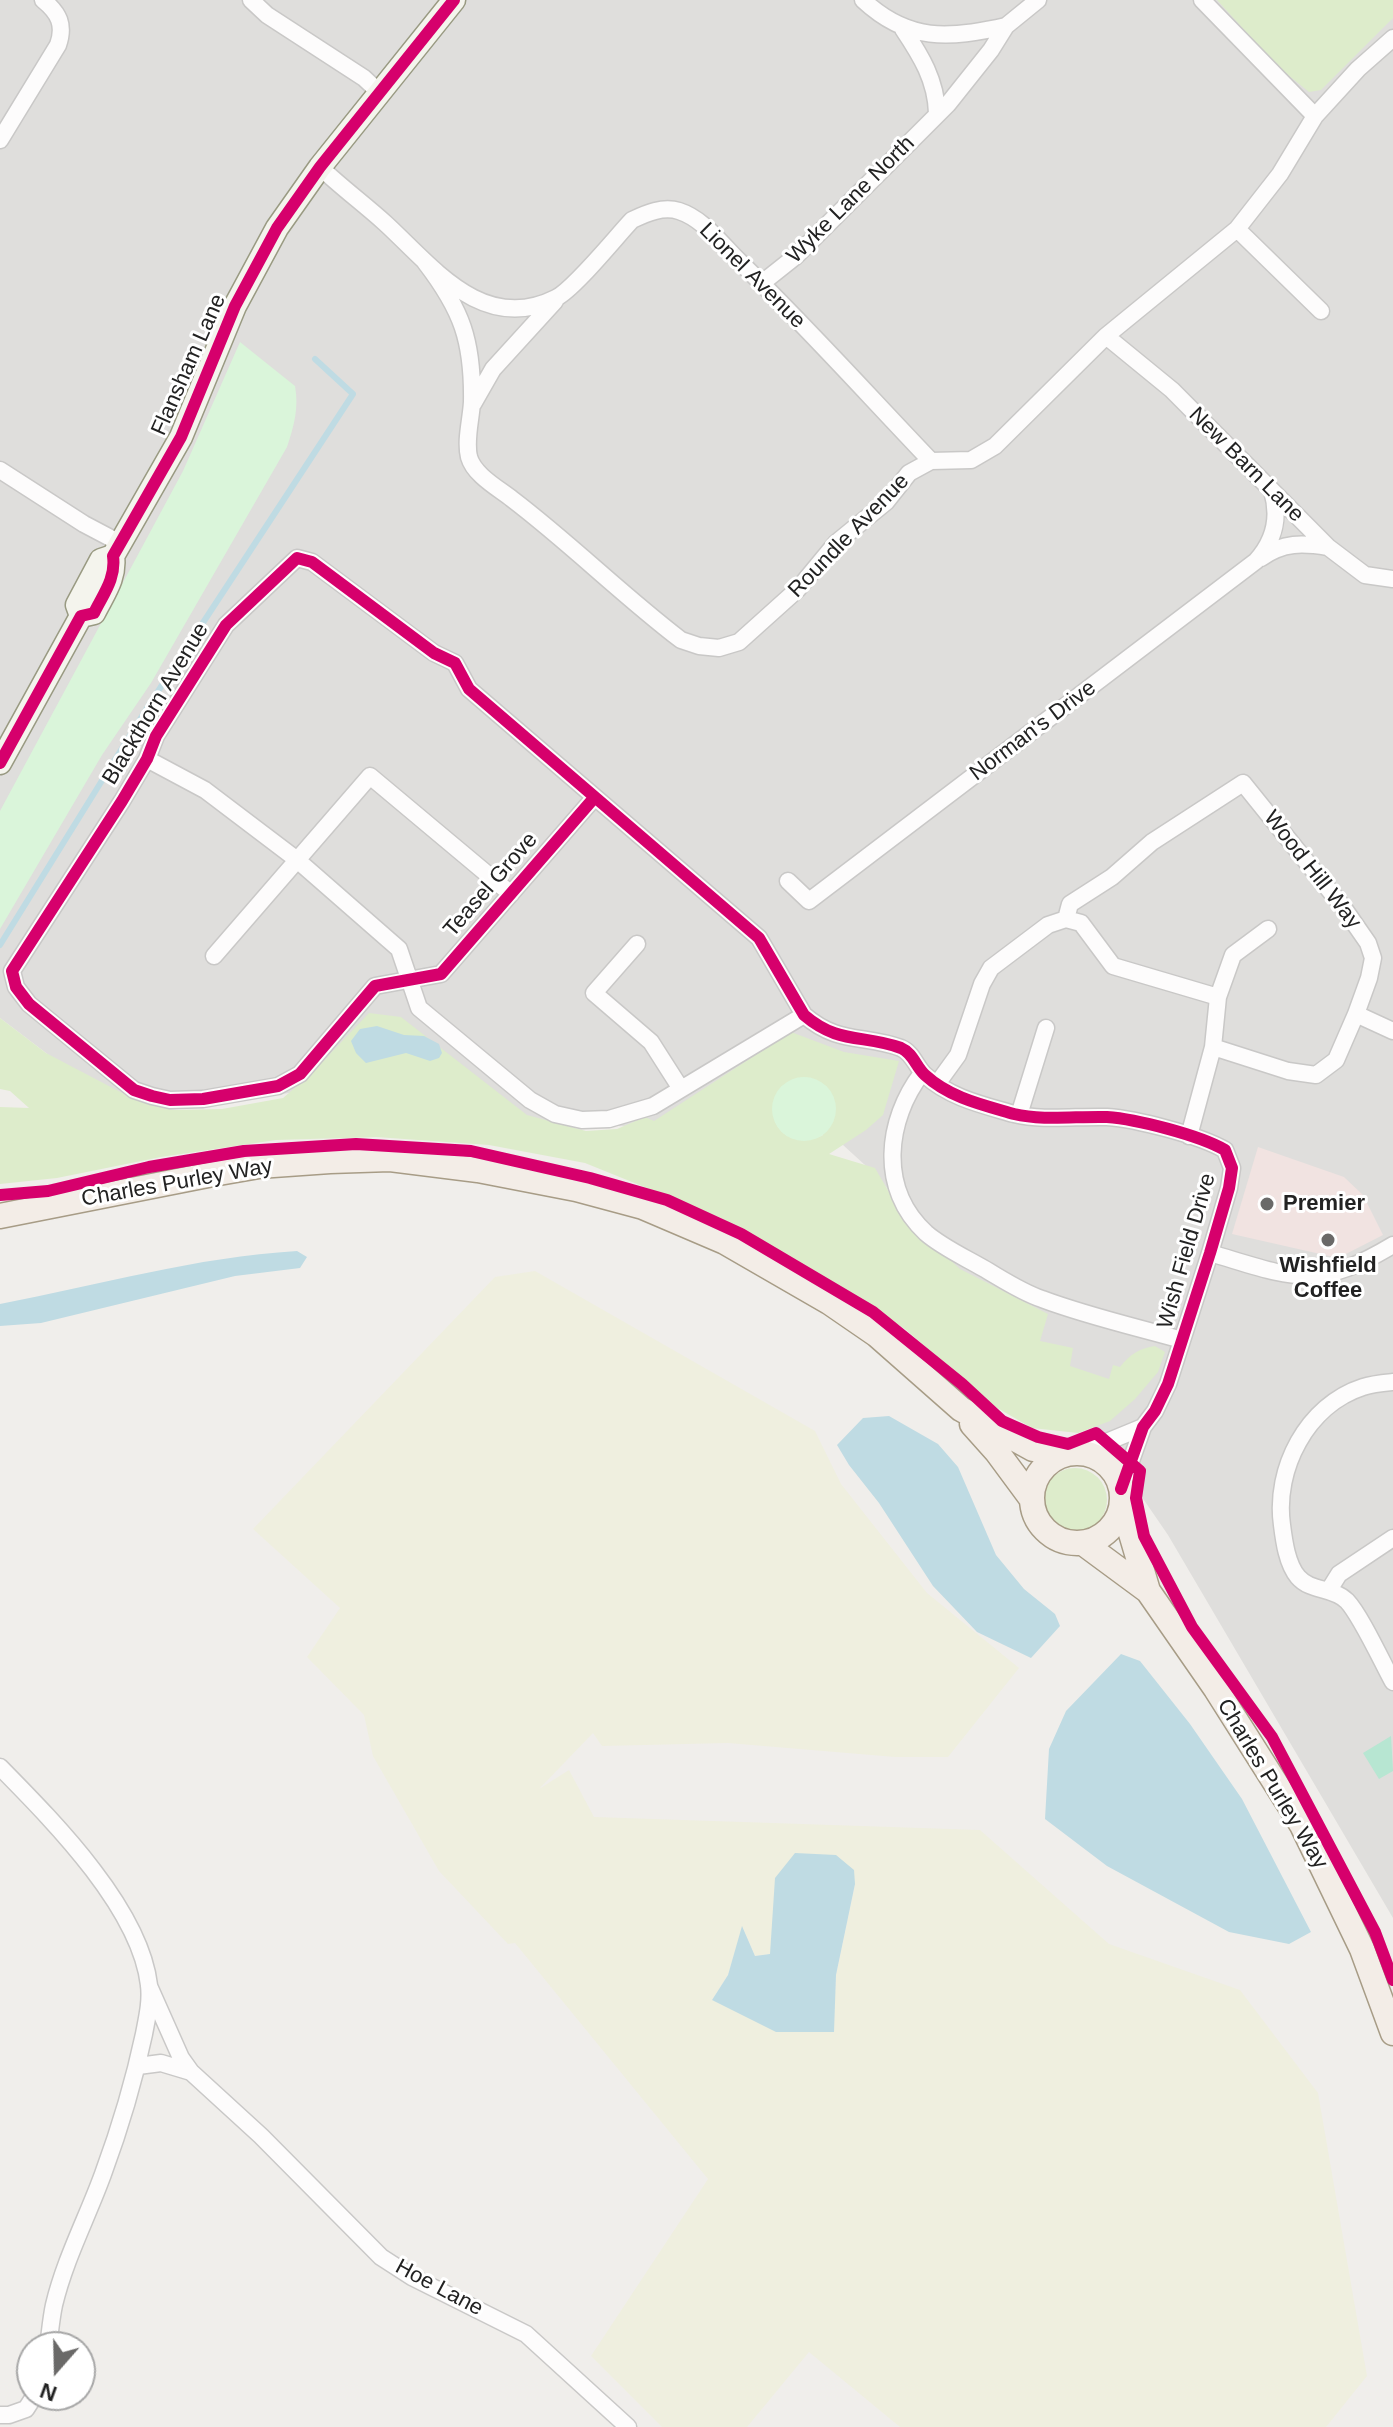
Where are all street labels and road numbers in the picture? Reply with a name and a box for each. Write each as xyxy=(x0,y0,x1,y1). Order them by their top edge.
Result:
street label: Wyke Lane North xyxy=(782,131,920,269)
street label: Lionel Avenue xyxy=(694,218,810,334)
street label: Flansham Lane xyxy=(146,290,232,440)
street label: New Barn Lane xyxy=(1183,402,1309,528)
street label: Roundle Avenue xyxy=(783,468,915,604)
street label: Blackthorn Avenue xyxy=(97,618,215,790)
street label: Norman's Drive xyxy=(965,675,1101,787)
street label: Wood Hill Way xyxy=(1258,806,1366,934)
street label: Teasel Grove xyxy=(439,827,543,943)
street label: Charles Purley Way xyxy=(79,1153,275,1213)
street label: Wish Field Drive xyxy=(1152,1170,1222,1332)
street label: Charles Purley Way xyxy=(1211,1694,1333,1874)
street label: Hoe Lane xyxy=(391,2254,487,2322)

